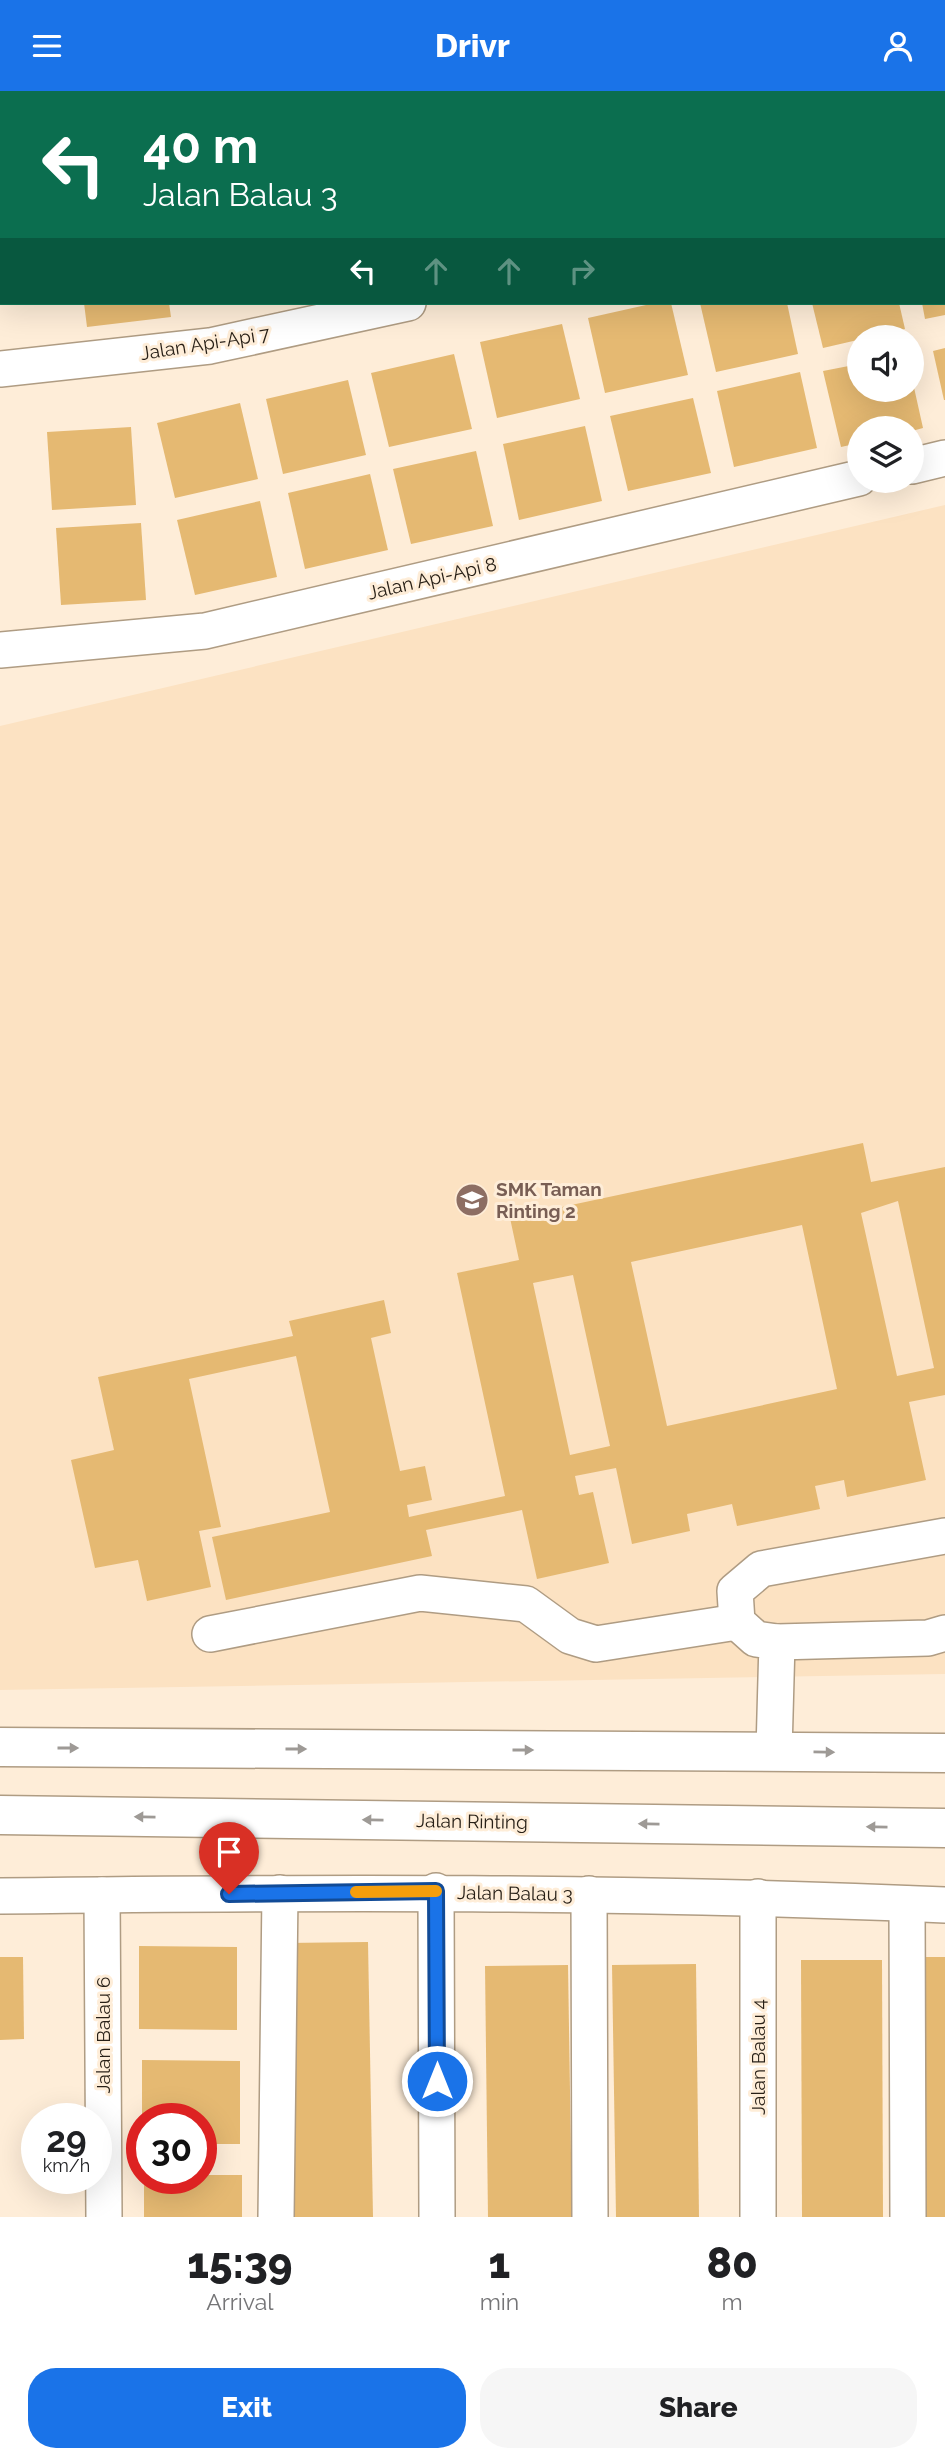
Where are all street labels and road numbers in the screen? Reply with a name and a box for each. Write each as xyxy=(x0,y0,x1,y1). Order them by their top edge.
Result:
street label: Jalan Api-Api 7 xyxy=(139,322,271,364)
street label: Jalan Api-Api 8 xyxy=(365,552,499,604)
street label: Jalan Rinting xyxy=(416,1809,528,1833)
street label: Jalan Balau 3 xyxy=(457,1881,573,1905)
street label: Jalan Balau 6 xyxy=(92,1977,114,2093)
street label: Jalan Balau 4 xyxy=(747,1999,769,2115)

